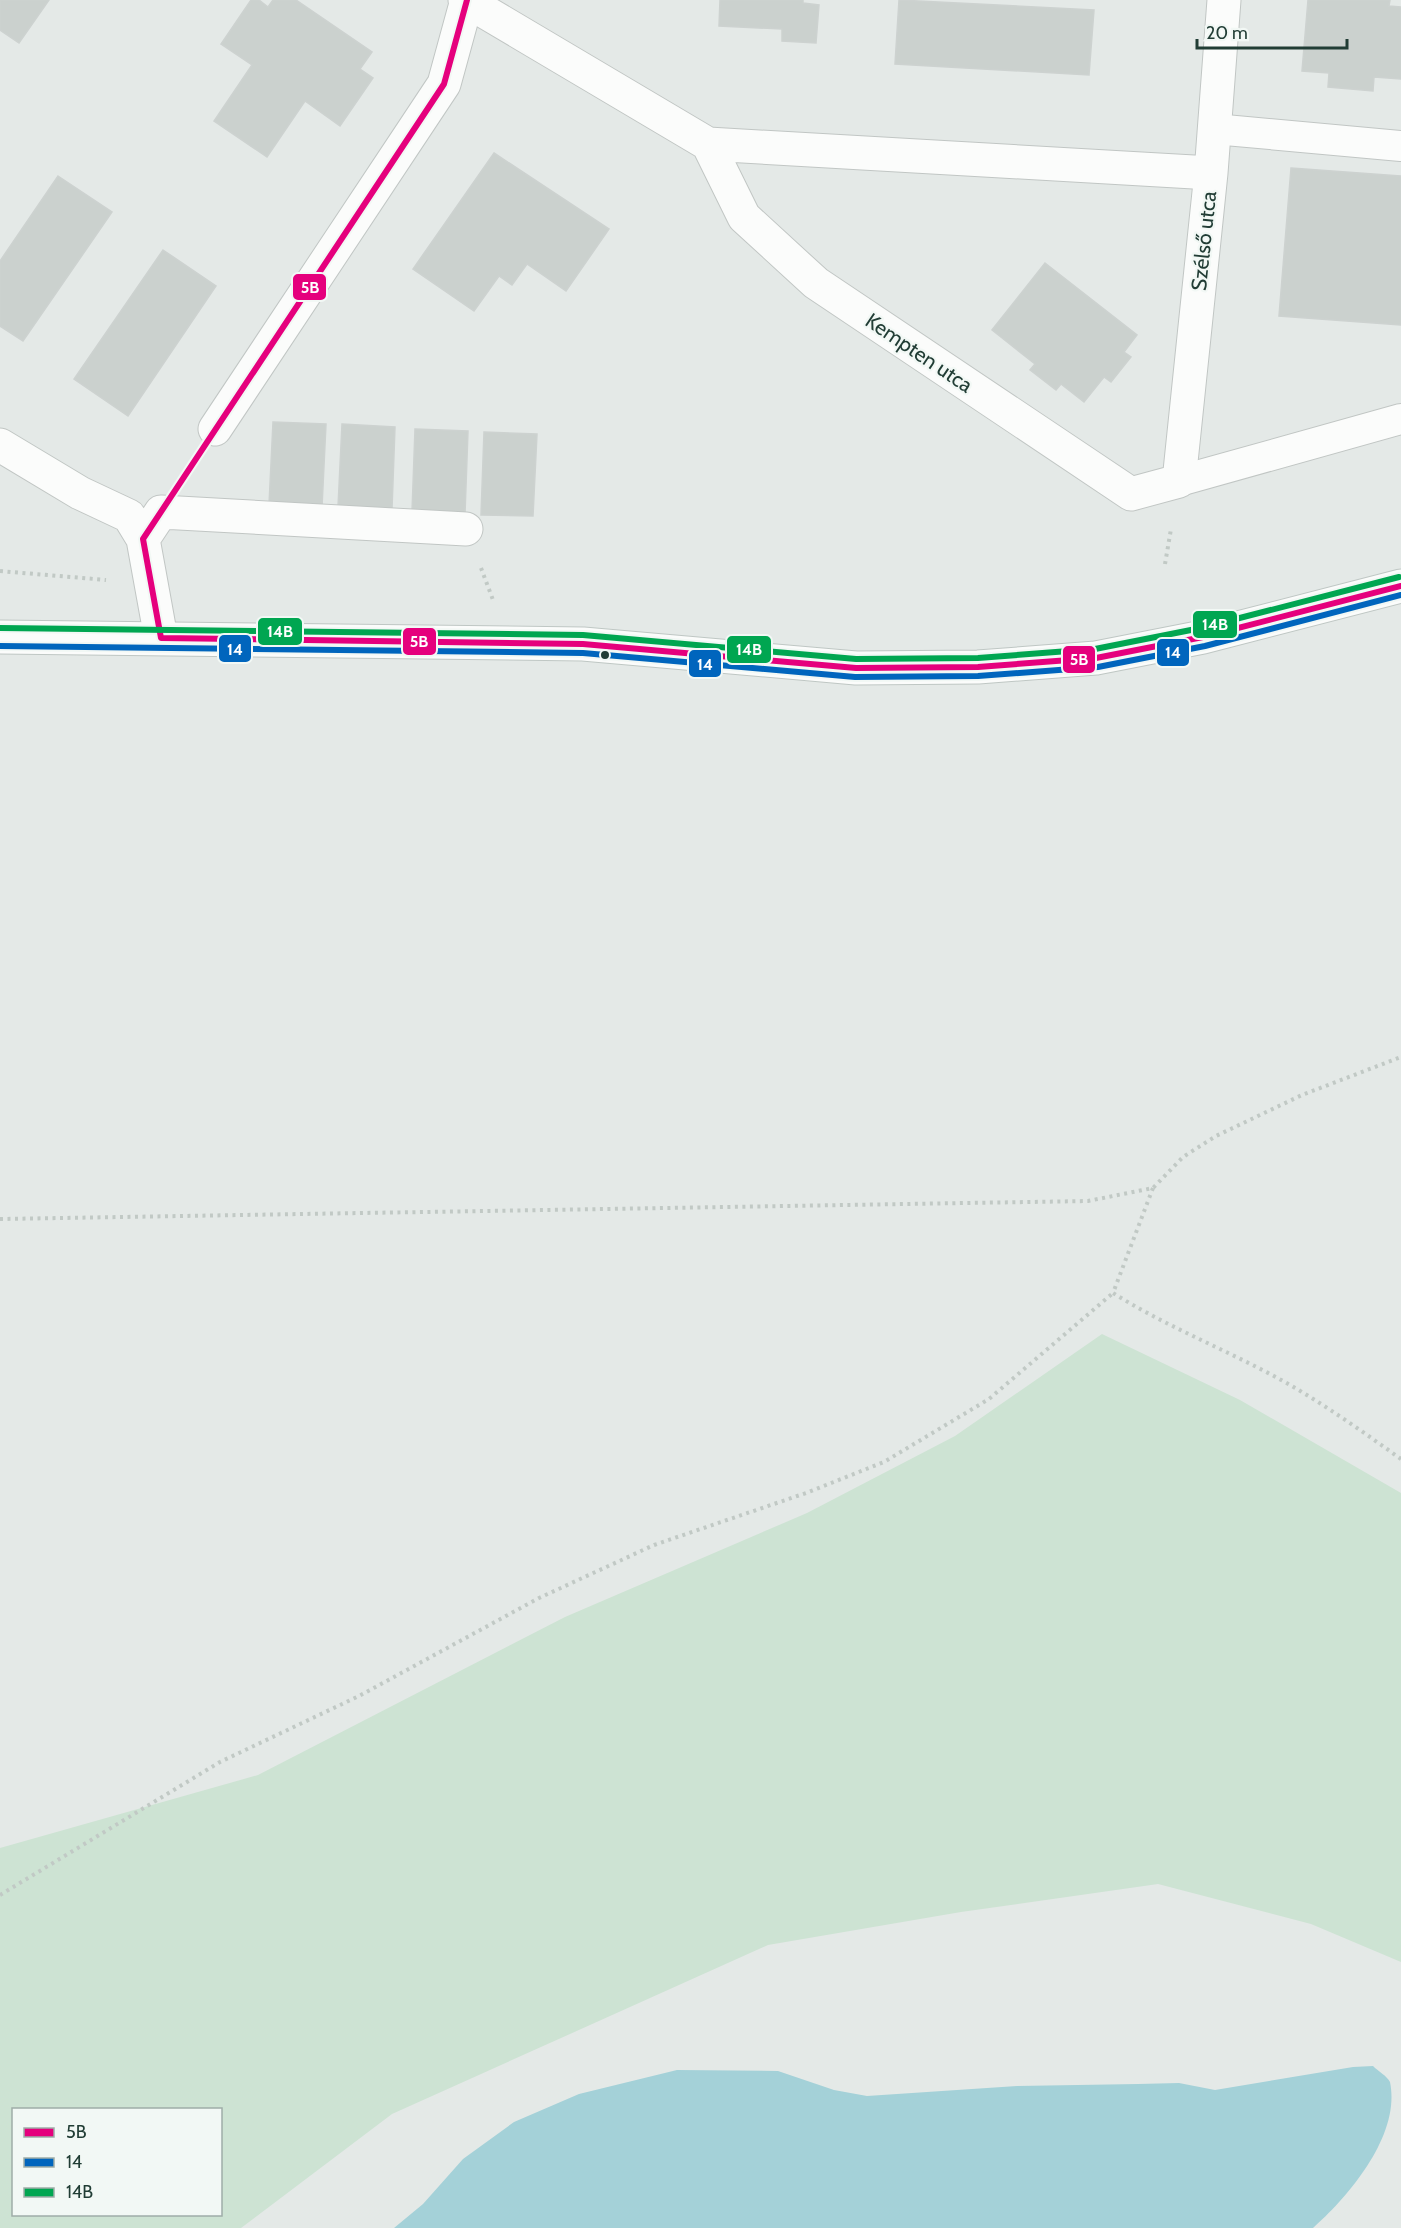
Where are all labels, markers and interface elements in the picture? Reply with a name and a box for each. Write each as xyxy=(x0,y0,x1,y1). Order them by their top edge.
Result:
scale bar xyxy=(1197,12,1347,50)
text: 20 m xyxy=(1206,22,1248,44)
street label: Szélső utca xyxy=(1186,190,1221,292)
line badge: 5B xyxy=(292,273,327,301)
text: 5B xyxy=(301,278,319,297)
street label: Kempten utca xyxy=(861,308,978,398)
line badge: 14B xyxy=(1192,610,1238,639)
text: 14B xyxy=(1202,615,1228,634)
line badge: 14B xyxy=(257,617,303,646)
text: 14B xyxy=(267,622,293,641)
line badge: 5B xyxy=(402,627,437,656)
text: 5B xyxy=(410,632,428,651)
line badge: 14 xyxy=(218,634,252,663)
line badge: 14B xyxy=(726,635,772,664)
line badge: 14 xyxy=(1156,638,1190,667)
text: 14 xyxy=(227,640,243,659)
text: 14B xyxy=(736,640,762,659)
text: 14 xyxy=(1165,643,1181,662)
line badge: 5B xyxy=(1062,645,1096,674)
unlabelled marker xyxy=(599,649,611,661)
line badge: 14 xyxy=(688,649,722,678)
text: 5B xyxy=(1070,650,1088,669)
text: 14 xyxy=(697,655,713,674)
legend xyxy=(12,2108,222,2216)
text: 5B xyxy=(66,2121,87,2143)
text: 14 xyxy=(66,2151,82,2173)
text: 14B xyxy=(66,2181,93,2203)

